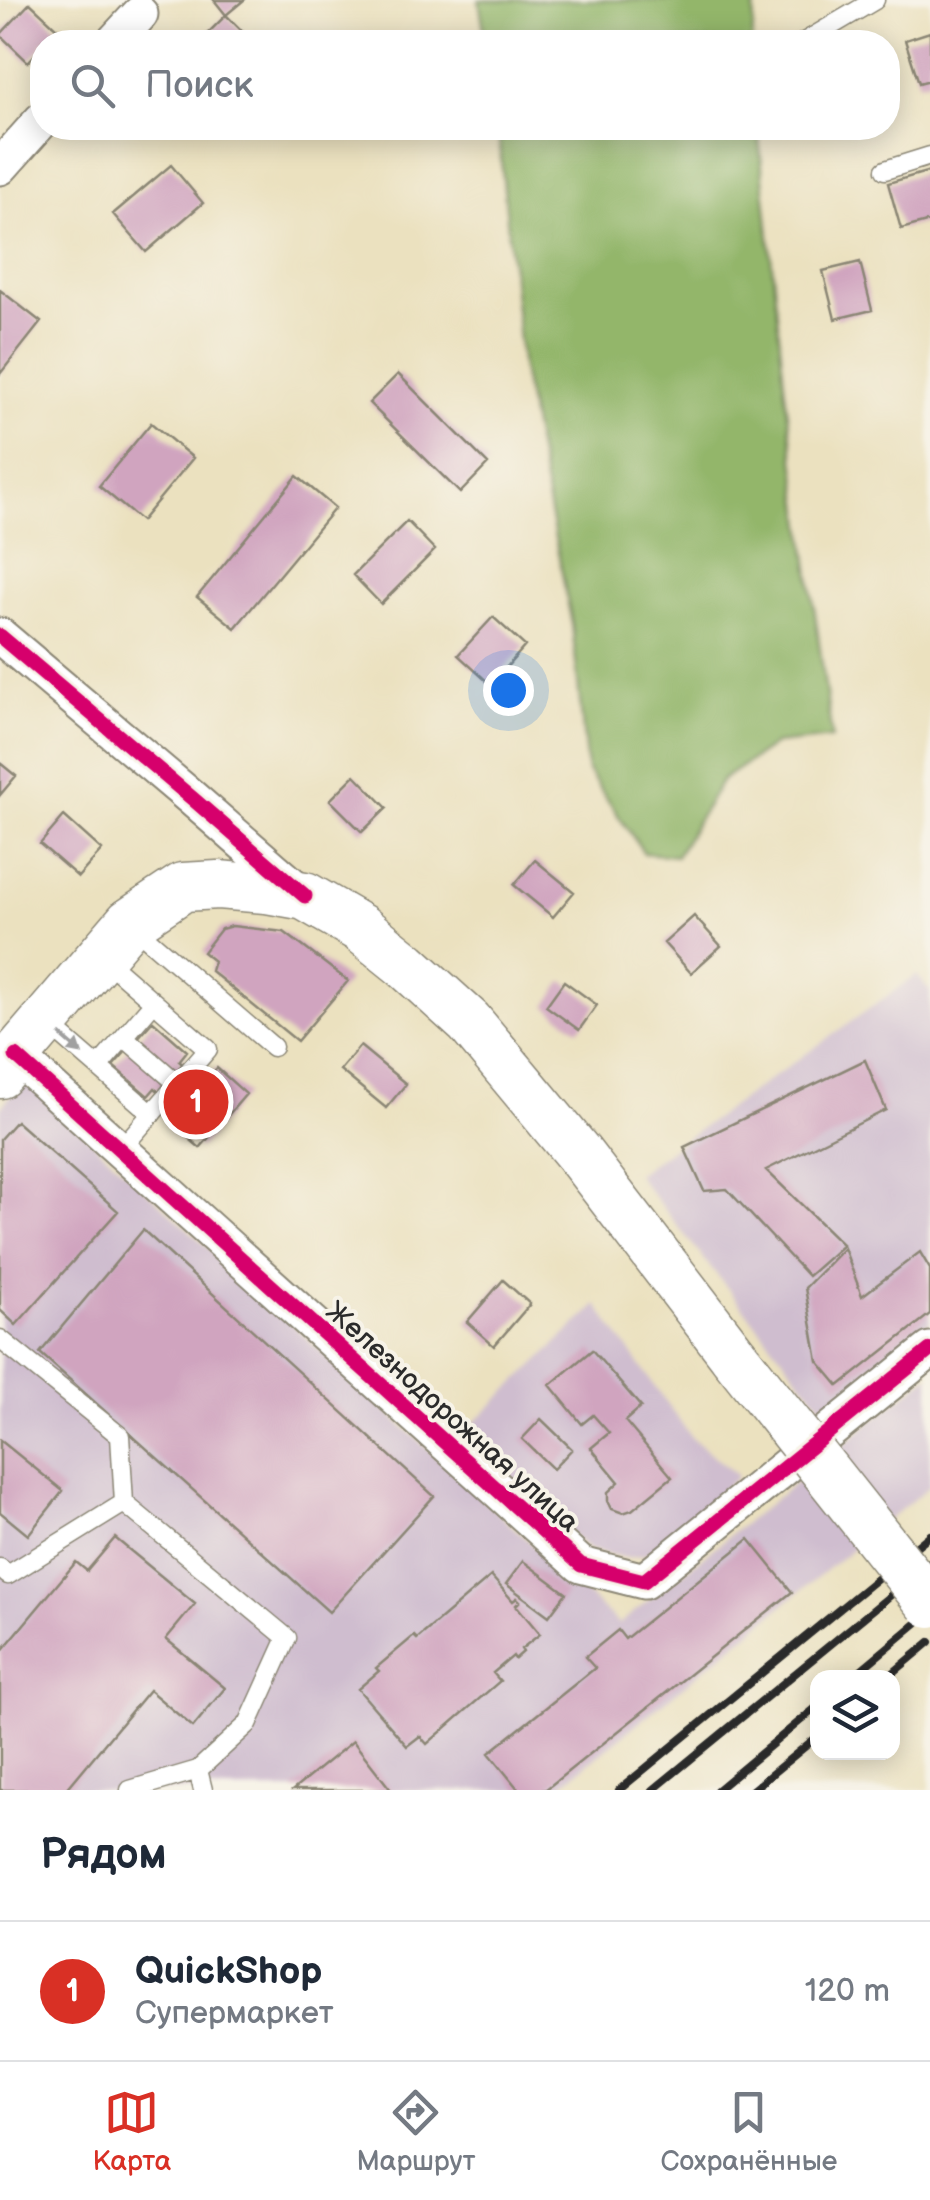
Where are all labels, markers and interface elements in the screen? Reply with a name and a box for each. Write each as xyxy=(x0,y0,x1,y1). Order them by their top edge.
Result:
search box xyxy=(30,30,900,140)
icon: search xyxy=(65,58,120,113)
text: Поиск xyxy=(145,63,253,108)
your location xyxy=(483,665,534,716)
one-way arrow xyxy=(59,1032,84,1054)
pin: 1 xyxy=(164,1064,228,1140)
street label: Железнодорожная улица xyxy=(319,1295,586,1540)
map controls xyxy=(810,1670,900,1760)
button: layers xyxy=(810,1670,900,1760)
text: Рядом xyxy=(40,1830,167,1881)
text: QuickShop xyxy=(135,1949,322,1994)
text: 1 xyxy=(66,1972,79,2011)
text: 120 m xyxy=(805,1972,890,2011)
text: Супермаркет xyxy=(135,1994,334,2033)
tab: Карта xyxy=(93,2085,171,2178)
tab: Маршрут xyxy=(356,2085,475,2178)
tab: Сохранённые xyxy=(661,2085,837,2178)

